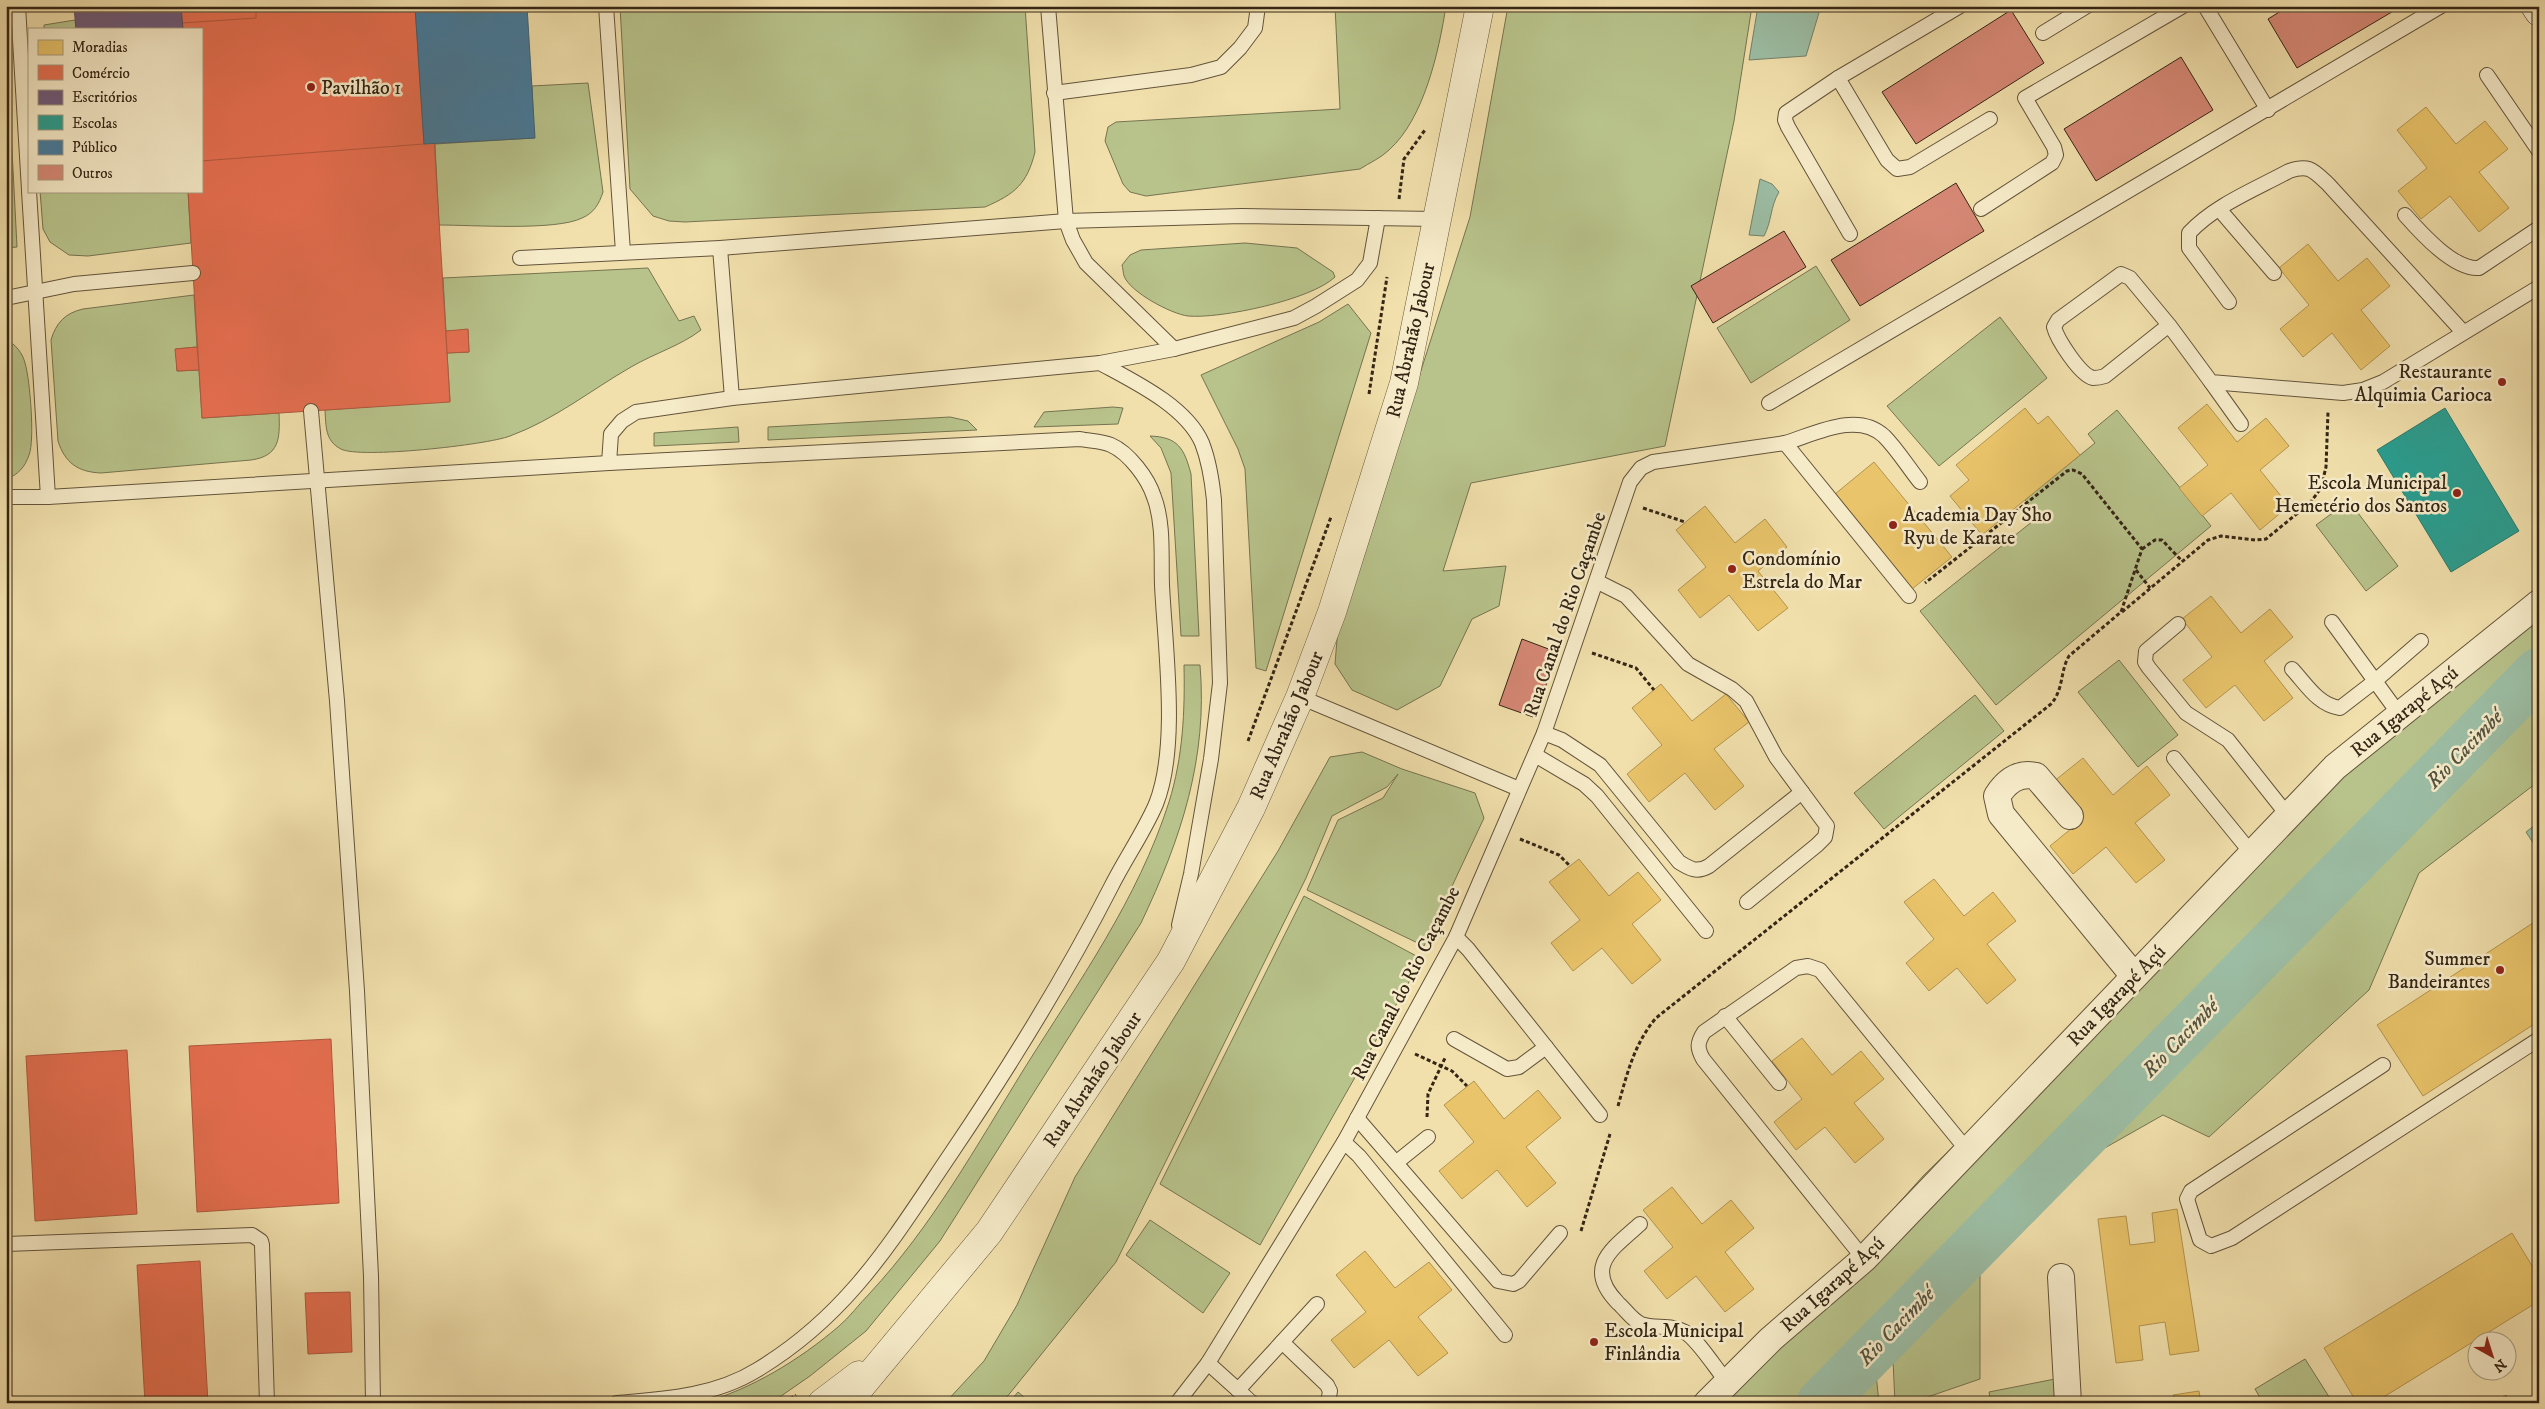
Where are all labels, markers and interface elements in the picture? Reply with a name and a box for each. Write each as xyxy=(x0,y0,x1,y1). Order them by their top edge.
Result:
legend xyxy=(28,28,202,192)
text: Moradias xyxy=(72,38,127,57)
text: Comércio xyxy=(72,64,130,83)
place label: Pavilhão 1 xyxy=(321,76,401,101)
marker: Pavilhão 1 xyxy=(305,81,317,93)
text: Escritórios xyxy=(72,88,137,107)
text: Escolas xyxy=(72,114,117,133)
text: Público xyxy=(72,138,117,157)
text: Outros xyxy=(72,164,113,183)
street label: Rua Abrahão Jabour xyxy=(1381,260,1442,421)
place label: Restaurante Alquimia Carioca xyxy=(2354,360,2492,408)
marker: Restaurante Alquimia Carioca xyxy=(2496,376,2508,388)
place label: Escola Municipal Hemetério dos Santos xyxy=(2275,471,2447,519)
marker: Escola Municipal Hemetério dos Santos xyxy=(2451,487,2463,499)
place label: Academia Day Sho Ryu de Karate xyxy=(1903,503,2052,551)
street label: Rua Canal do Rio Caçambe xyxy=(1519,509,1612,720)
marker: Academia Day Sho Ryu de Karate xyxy=(1887,519,1899,531)
place label: Condomínio Estrela do Mar xyxy=(1742,547,1863,595)
marker: Condomínio Estrela do Mar xyxy=(1726,563,1738,575)
street label: Rua Abrahão Jabour xyxy=(1245,647,1330,804)
street label: Rua Igarapé Açú xyxy=(2346,661,2464,763)
water label: Rio Cacimbé xyxy=(2420,702,2511,795)
street label: Rua Canal do Rio Caçambe xyxy=(1346,882,1466,1085)
street label: Rua Igarapé Açú xyxy=(2062,940,2172,1052)
place label: Summer Bandeirantes xyxy=(2387,947,2491,995)
marker: Summer Bandeirantes xyxy=(2494,964,2506,976)
water label: Rio Cacimbé xyxy=(2136,991,2227,1084)
street label: Rua Abrahão Jabour xyxy=(1038,1007,1148,1153)
street label: Rua Igarapé Açú xyxy=(1776,1232,1890,1338)
water label: Rio Cacimbé xyxy=(1852,1279,1943,1372)
place label: Escola Municipal Finlândia xyxy=(1604,1319,1743,1367)
north arrow xyxy=(2468,1332,2518,1382)
marker: Escola Municipal Finlândia xyxy=(1588,1336,1600,1348)
text: N xyxy=(2489,1355,2510,1376)

